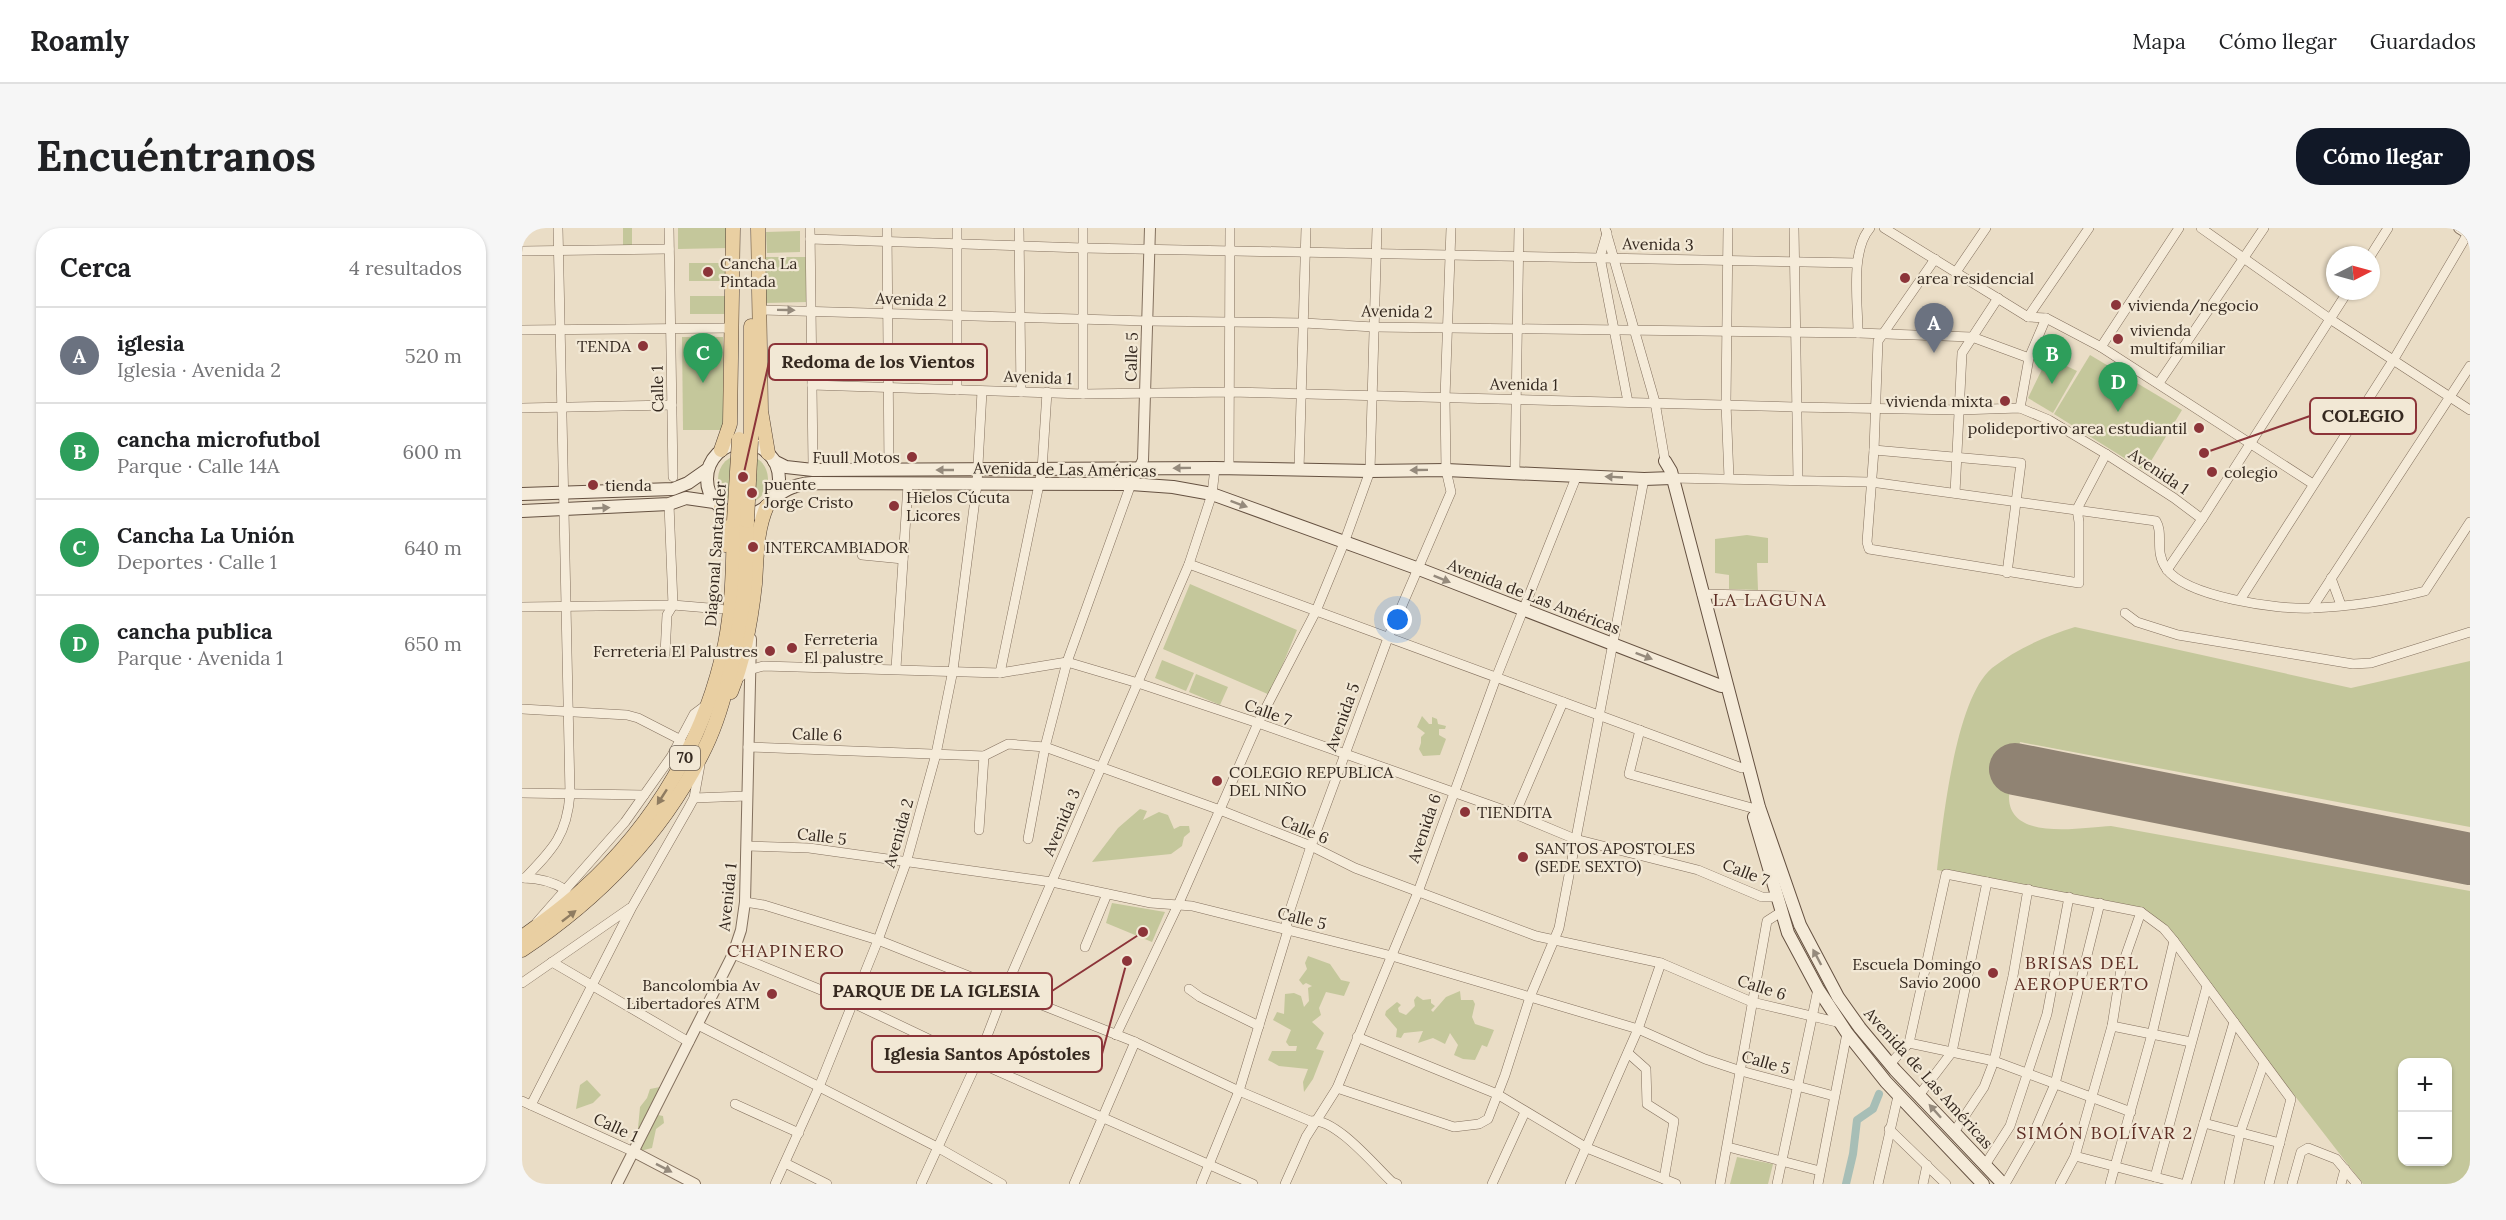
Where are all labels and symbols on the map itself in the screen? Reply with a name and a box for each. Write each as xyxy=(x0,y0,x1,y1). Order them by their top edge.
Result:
street label: Avenida 3 xyxy=(1621,233,1694,255)
north arrow xyxy=(2326,246,2380,300)
place label: Cancha La Pintada xyxy=(720,253,798,291)
marker: Cancha La Pintada xyxy=(701,265,715,279)
place label: area residencial xyxy=(1917,268,2034,288)
marker: area residencial xyxy=(1898,271,1912,285)
street label: Avenida 2 xyxy=(874,288,947,310)
place label: vivienda/negocio xyxy=(2128,295,2259,316)
marker: vivienda/negocio xyxy=(2109,298,2123,312)
street label: Avenida 2 xyxy=(1360,300,1433,322)
pin: A xyxy=(1914,304,1954,353)
one-way arrow xyxy=(776,306,795,315)
place label: vivienda multifamiliar xyxy=(2130,320,2225,358)
street label: Calle 5 xyxy=(1120,332,1142,382)
marker: vivienda multifamiliar xyxy=(2111,332,2125,346)
pin: C xyxy=(684,334,723,383)
pin: B xyxy=(2032,334,2072,384)
place label: TENDA xyxy=(577,336,632,356)
marker: TENDA xyxy=(636,339,650,353)
callout: Redoma de los Vientos xyxy=(769,344,987,380)
text: Redoma de los Vientos xyxy=(781,350,975,373)
pin: D xyxy=(2098,362,2138,412)
street label: Calle 1 xyxy=(647,365,667,413)
street label: Avenida 1 xyxy=(1002,366,1073,388)
street label: Avenida 1 xyxy=(1489,373,1559,395)
place label: vivienda mixta xyxy=(1886,391,1993,411)
marker: vivienda mixta xyxy=(1998,394,2012,408)
callout: COLEGIO xyxy=(2310,398,2416,434)
text: COLEGIO xyxy=(2322,404,2404,427)
place label: polideportivo area estudiantil xyxy=(1968,418,2187,438)
marker: polideportivo area estudiantil xyxy=(2192,421,2206,435)
street label: Avenida 1 xyxy=(2124,443,2193,499)
place label: Fuull Motos xyxy=(813,447,900,467)
marker: Fuull Motos xyxy=(905,450,919,464)
street label: Avenida de Las Américas xyxy=(972,457,1157,481)
place label: colegio xyxy=(2224,462,2278,482)
one-way arrow xyxy=(1173,463,1192,473)
one-way arrow xyxy=(936,465,955,475)
one-way arrow xyxy=(1410,465,1429,475)
marker: colegio xyxy=(2205,465,2219,479)
one-way arrow xyxy=(1604,473,1623,482)
place label: puente Jorge Cristo xyxy=(763,474,853,512)
place label: tienda xyxy=(605,475,652,495)
marker: tienda xyxy=(586,478,600,492)
street label: Diagonal Santander xyxy=(700,481,730,627)
marker: puente Jorge Cristo xyxy=(745,486,759,500)
place label: Hielos Cúcuta Licores xyxy=(906,487,1010,525)
marker: Hielos Cúcuta Licores xyxy=(887,499,901,513)
one-way arrow xyxy=(1231,500,1249,510)
one-way arrow xyxy=(592,503,611,512)
place label: INTERCAMBIADOR xyxy=(765,537,909,557)
marker: INTERCAMBIADOR xyxy=(746,540,760,554)
street label: Avenida de Las Américas xyxy=(1444,553,1623,638)
one-way arrow xyxy=(1433,575,1451,584)
district label: LA LAGUNA xyxy=(1713,588,1827,611)
your location xyxy=(1383,605,1412,634)
place label: Ferreteria El palustre xyxy=(804,629,884,667)
place label: Ferreteria El Palustres xyxy=(593,641,758,661)
marker: Ferreteria El palustre xyxy=(785,641,799,655)
marker: Ferreteria El Palustres xyxy=(763,644,777,658)
one-way arrow xyxy=(1635,652,1653,662)
street label: Avenida 5 xyxy=(1320,680,1364,755)
street label: Calle 7 xyxy=(1242,694,1295,730)
street label: Calle 6 xyxy=(792,723,842,745)
road number: 70 xyxy=(670,746,700,770)
place label: COLEGIO REPUBLICA DEL NIÑO xyxy=(1229,762,1394,800)
marker: COLEGIO REPUBLICA DEL NIÑO xyxy=(1210,774,1224,788)
street label: Avenida 3 xyxy=(1037,785,1084,860)
one-way arrow xyxy=(657,789,668,805)
street label: Avenida 6 xyxy=(1403,791,1445,866)
street label: Avenida 2 xyxy=(878,796,917,871)
place label: TIENDITA xyxy=(1477,802,1553,822)
marker: TIENDITA xyxy=(1458,805,1472,819)
street label: Calle 6 xyxy=(1278,810,1332,848)
street label: Calle 5 xyxy=(796,823,848,849)
place label: SANTOS APOSTOLES (SEDE SEXTO) xyxy=(1535,838,1695,877)
marker: SANTOS APOSTOLES (SEDE SEXTO) xyxy=(1516,850,1530,864)
street label: Calle 7 xyxy=(1720,854,1773,890)
street label: Avenida 1 xyxy=(713,862,741,933)
street label: Calle 5 xyxy=(1275,902,1329,934)
one-way arrow xyxy=(562,911,577,923)
district label: CHAPINERO xyxy=(727,939,845,962)
one-way arrow xyxy=(1812,948,1822,965)
district label: BRISAS DEL AEROPUERTO xyxy=(2013,951,2150,995)
place label: Escuela Domingo Savio 2000 xyxy=(1852,954,1981,992)
marker: Escuela Domingo Savio 2000 xyxy=(1986,966,2000,980)
street label: Calle 6 xyxy=(1735,970,1789,1004)
callout: PARQUE DE LA IGLESIA xyxy=(821,973,1052,1009)
place label: Bancolombia Av Libertadores ATM xyxy=(626,975,761,1013)
text: PARQUE DE LA IGLESIA xyxy=(832,979,1040,1002)
marker: Bancolombia Av Libertadores ATM xyxy=(765,987,779,1001)
street label: Avenida de Las Américas xyxy=(1860,1003,1998,1153)
callout: Iglesia Santos Apóstoles xyxy=(872,1036,1102,1072)
text: Iglesia Santos Apóstoles xyxy=(884,1042,1090,1065)
street label: Calle 5 xyxy=(1739,1046,1793,1078)
one-way arrow xyxy=(1929,1104,1942,1119)
street label: Calle 1 xyxy=(591,1108,642,1146)
district label: SIMÓN BOLÍVAR 2 xyxy=(2016,1121,2194,1144)
one-way arrow xyxy=(656,1163,673,1173)

